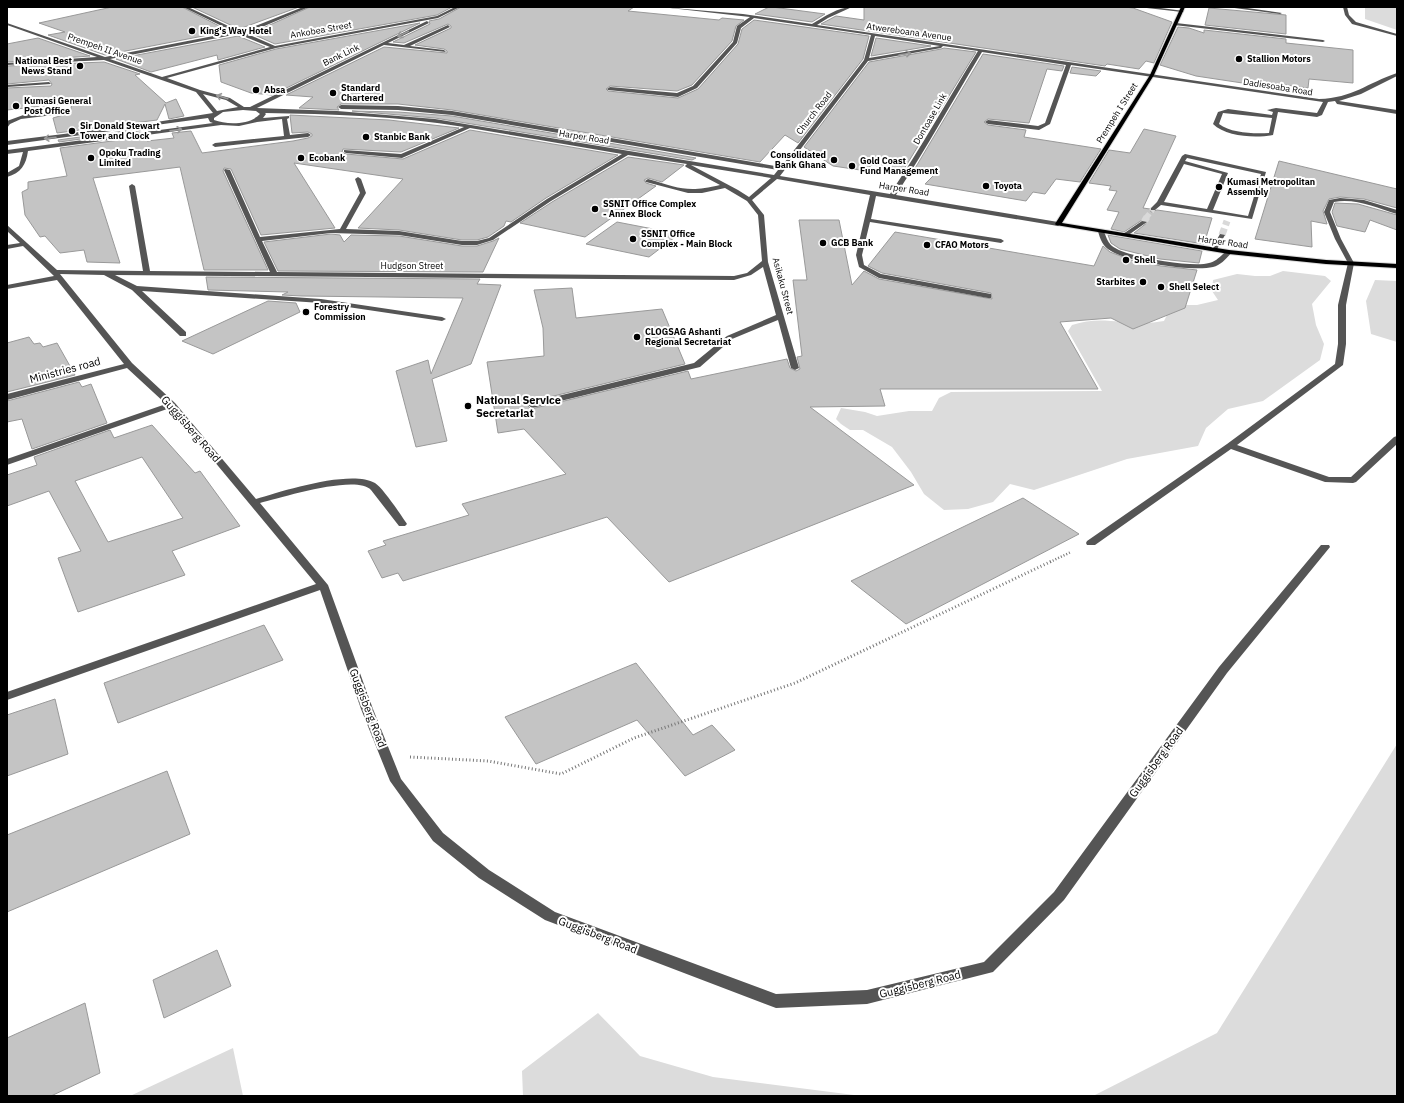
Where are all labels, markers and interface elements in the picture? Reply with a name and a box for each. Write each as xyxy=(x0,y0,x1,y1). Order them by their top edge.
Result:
street label: Ankobea Street xyxy=(289,19,353,40)
street label: Atwereboana Avenue xyxy=(866,20,953,43)
place label: King's Way Hotel xyxy=(200,25,272,36)
marker: King's Way Hotel xyxy=(187,26,197,36)
street label: Prempeh II Avenue xyxy=(66,31,144,66)
one-way arrow xyxy=(397,31,409,38)
street label: Bank Link xyxy=(321,41,361,68)
one-way arrow xyxy=(898,50,911,58)
place label: Stallion Motors xyxy=(1247,53,1311,64)
marker: Stallion Motors xyxy=(1234,54,1244,64)
place label: National Best News Stand xyxy=(15,55,73,76)
marker: National Best News Stand xyxy=(75,61,85,71)
street label: Dadiesoaba Road xyxy=(1242,76,1314,97)
street label: Prempeh I Street xyxy=(1094,80,1140,145)
place label: Standard Chartered xyxy=(341,82,384,103)
place label: Absa xyxy=(264,84,285,95)
marker: Absa xyxy=(251,85,261,95)
marker: Standard Chartered xyxy=(328,88,338,98)
street label: Church Road xyxy=(793,89,834,136)
street label: Dontoase Link xyxy=(910,91,949,146)
one-way arrow xyxy=(215,93,228,100)
place label: Kumasi General Post Office xyxy=(24,95,91,116)
marker: Kumasi General Post Office xyxy=(11,101,21,111)
place label: Sir Donald Stewart Tower and Clock xyxy=(80,120,160,141)
marker: Sir Donald Stewart Tower and Clock xyxy=(67,126,77,136)
one-way arrow xyxy=(169,126,182,134)
street label: Harper Road xyxy=(558,127,610,146)
place label: Stanbic Bank xyxy=(374,131,431,142)
marker: Stanbic Bank xyxy=(361,132,371,142)
one-way arrow xyxy=(44,134,57,142)
place label: Opoku Trading Limited xyxy=(99,147,160,168)
place label: Consolidated Bank Ghana xyxy=(770,149,826,170)
place label: Ecobank xyxy=(309,152,346,163)
marker: Opoku Trading Limited xyxy=(86,153,96,163)
marker: Ecobank xyxy=(296,153,306,163)
marker: Consolidated Bank Ghana xyxy=(829,155,839,165)
place label: Gold Coast Fund Management xyxy=(860,155,939,176)
marker: Gold Coast Fund Management xyxy=(847,161,857,171)
place label: Kumasi Metropolitan Assembly xyxy=(1227,176,1315,197)
street label: Harper Road xyxy=(878,179,930,198)
place label: Toyota xyxy=(994,180,1022,191)
marker: Toyota xyxy=(981,181,991,191)
marker: Kumasi Metropolitan Assembly xyxy=(1214,182,1224,192)
place label: SSNIT Office Complex - Annex Block xyxy=(603,198,696,219)
marker: SSNIT Office Complex - Annex Block xyxy=(590,204,600,214)
place label: SSNIT Office Complex - Main Block xyxy=(641,228,733,249)
street label: Harper Road xyxy=(1197,233,1249,250)
marker: SSNIT Office Complex - Main Block xyxy=(628,234,638,244)
place label: GCB Bank xyxy=(831,237,874,248)
marker: GCB Bank xyxy=(818,238,828,248)
place label: CFAO Motors xyxy=(935,239,989,250)
marker: CFAO Motors xyxy=(922,240,932,250)
place label: Shell xyxy=(1134,254,1156,265)
marker: Shell xyxy=(1121,255,1131,265)
street label: Asikaku Street xyxy=(771,256,796,316)
street label: Hudgson Street xyxy=(381,260,443,271)
place label: Starbites xyxy=(1096,276,1135,287)
marker: Starbites xyxy=(1138,277,1148,287)
place label: Shell Select xyxy=(1169,281,1220,292)
marker: Shell Select xyxy=(1156,282,1166,292)
place label: Forestry Commission xyxy=(314,301,366,322)
marker: Forestry Commission xyxy=(301,307,311,317)
place label: CLOGSAG Ashanti Regional Secretariat xyxy=(645,326,732,347)
marker: CLOGSAG Ashanti Regional Secretariat xyxy=(632,332,642,342)
street label: Ministries road xyxy=(28,354,102,386)
street label: Guggisberg Road xyxy=(158,393,224,465)
place label: National Service Secretariat xyxy=(476,393,561,420)
marker: National Service Secretariat xyxy=(463,401,473,411)
street label: Guggisberg Road xyxy=(346,666,390,750)
street label: Guggisberg Road xyxy=(1126,724,1186,800)
street label: Guggisberg Road xyxy=(556,913,640,957)
street label: Guggisberg Road xyxy=(878,967,962,1001)

